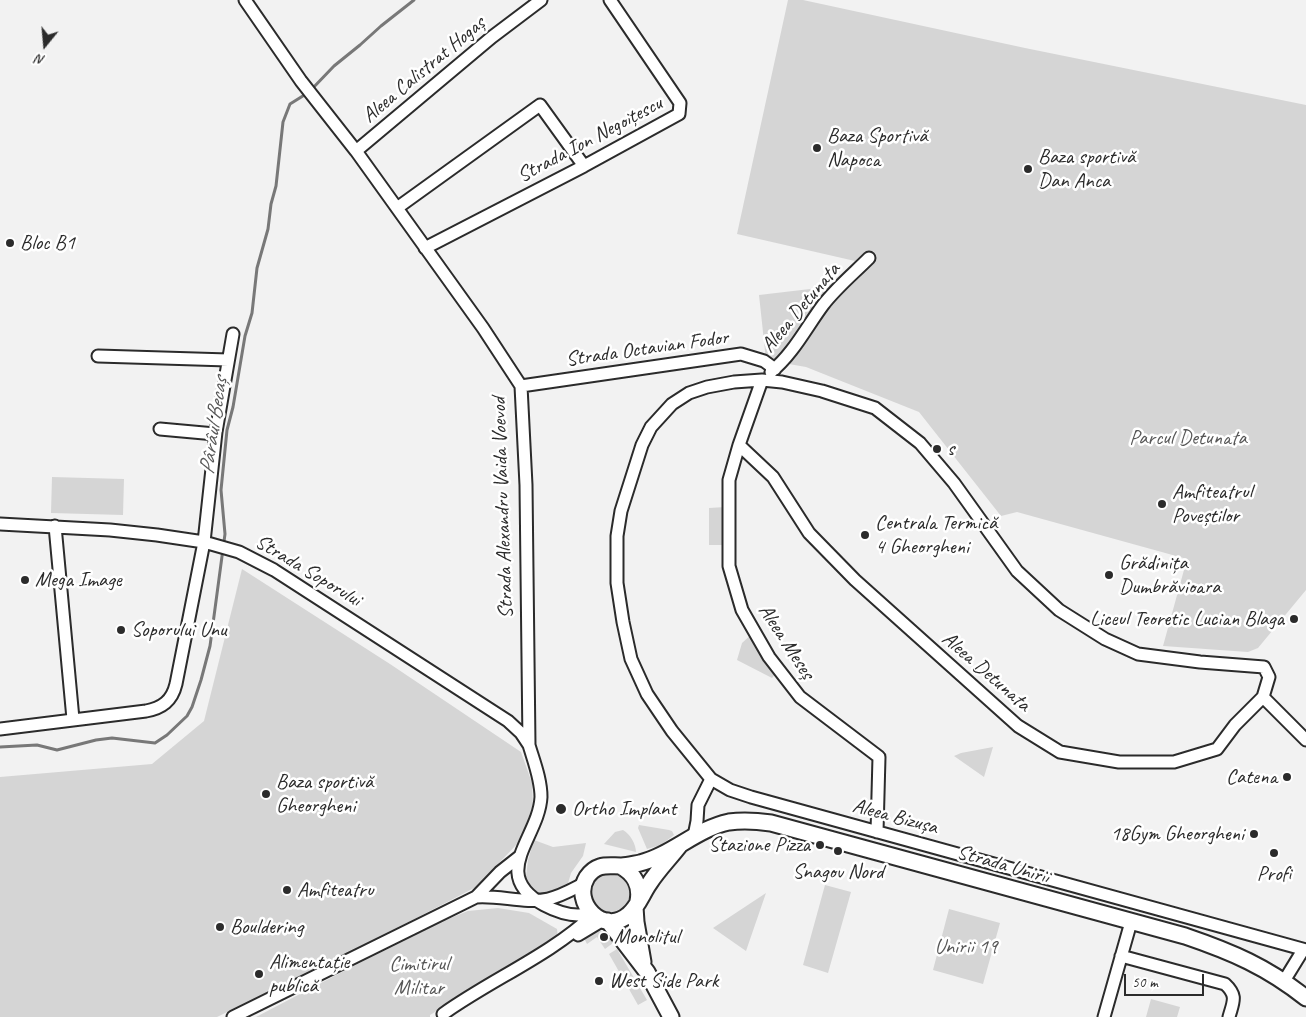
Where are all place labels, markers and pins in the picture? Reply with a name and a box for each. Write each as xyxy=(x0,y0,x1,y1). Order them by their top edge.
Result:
place label: Baza Sportivă Napoca xyxy=(827,123,927,173)
marker: Baza Sportivă Napoca xyxy=(811,142,823,154)
place label: Baza sportivă Dan Anca xyxy=(1038,144,1135,194)
marker: Baza sportivă Dan Anca xyxy=(1022,163,1034,175)
place label: Bloc B1 xyxy=(20,230,75,256)
marker: Bloc B1 xyxy=(4,237,16,249)
place label: s xyxy=(947,436,954,462)
marker: s xyxy=(931,443,943,455)
place label: Amfiteatrul Poveștilor xyxy=(1172,479,1252,529)
marker: Amfiteatrul Poveștilor xyxy=(1156,498,1168,510)
place label: Centrala Termică 4 Gheorgheni xyxy=(875,510,997,560)
marker: Centrala Termică 4 Gheorgheni xyxy=(859,529,871,541)
place label: Grădinița Dumbrăvioara xyxy=(1119,550,1220,600)
place label: Mega Image xyxy=(35,567,122,593)
marker: Grădinița Dumbrăvioara xyxy=(1103,569,1115,581)
marker: Mega Image xyxy=(19,574,31,586)
place label: Liceul Teoretic Lucian Blaga xyxy=(1090,606,1284,632)
marker: Liceul Teoretic Lucian Blaga xyxy=(1288,613,1300,625)
place label: Soporului Unu xyxy=(131,617,227,643)
marker: Soporului Unu xyxy=(115,624,127,636)
place label: Catena xyxy=(1226,764,1277,790)
place label: Baza sportivă Gheorgheni xyxy=(276,769,373,819)
marker: Catena xyxy=(1281,771,1293,783)
marker: Baza sportivă Gheorgheni xyxy=(260,788,272,800)
place label: Ortho Implant xyxy=(572,796,676,822)
marker: Ortho Implant xyxy=(554,802,568,816)
place label: 18Gym Gheorgheni xyxy=(1110,821,1244,847)
marker: 18Gym Gheorgheni xyxy=(1248,828,1260,840)
place label: Stazione Pizza xyxy=(708,832,810,858)
marker: Stazione Pizza xyxy=(814,839,826,851)
marker: Snagov Nord xyxy=(832,845,844,857)
marker: Profi xyxy=(1268,847,1280,859)
place label: Snagov Nord xyxy=(792,859,884,885)
place label: Profi xyxy=(1257,861,1291,887)
place label: Amfiteatru xyxy=(297,877,373,903)
marker: Amfiteatru xyxy=(281,884,293,896)
place label: Bouldering xyxy=(230,914,303,940)
marker: Bouldering xyxy=(214,921,226,933)
place label: Monolitul xyxy=(614,924,679,950)
marker: Monolitul xyxy=(598,931,610,943)
place label: Alimentație publică xyxy=(269,949,349,999)
marker: Alimentație publică xyxy=(253,968,265,980)
place label: West Side Park xyxy=(609,968,718,994)
marker: West Side Park xyxy=(593,975,605,987)

